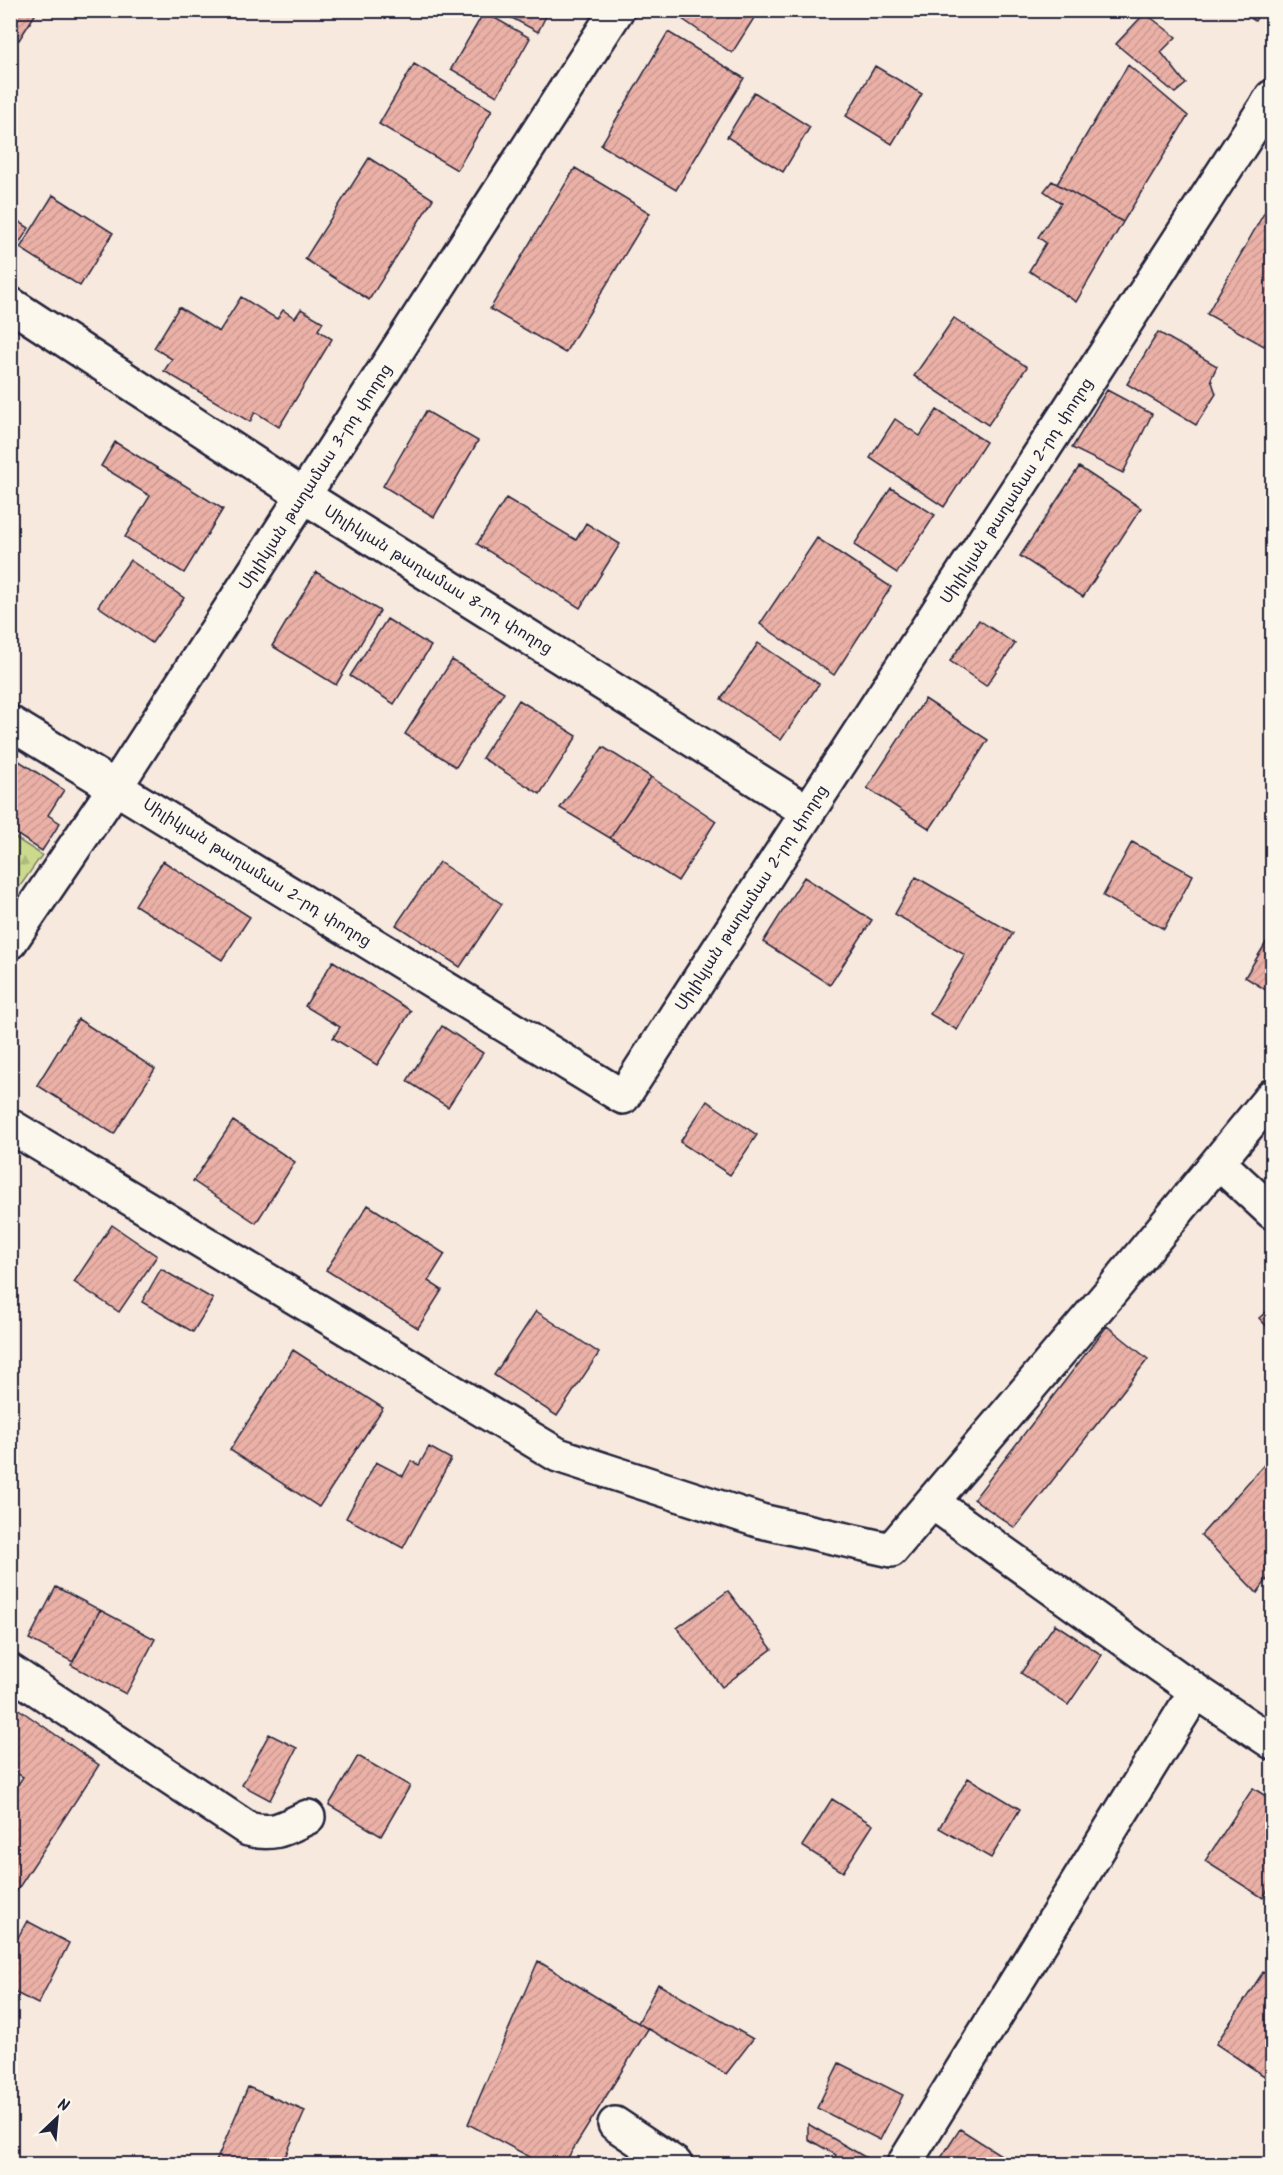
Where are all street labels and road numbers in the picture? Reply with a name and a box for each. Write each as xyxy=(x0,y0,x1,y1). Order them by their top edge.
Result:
street label: Սիլիկյան թաղամաս 3-րդ փողոց xyxy=(233,359,399,595)
street label: Սիլիկյան թաղամաս 2-րդ փողոց xyxy=(934,373,1100,609)
street label: Սիլիկյան թաղամաս 8-րդ փողոց xyxy=(319,499,557,661)
street label: Սիլիկյան թաղամաս 2-րդ փողոց xyxy=(669,780,835,1016)
street label: Սիլիկյան թաղամաս 2-րդ փողոց xyxy=(138,792,376,954)

